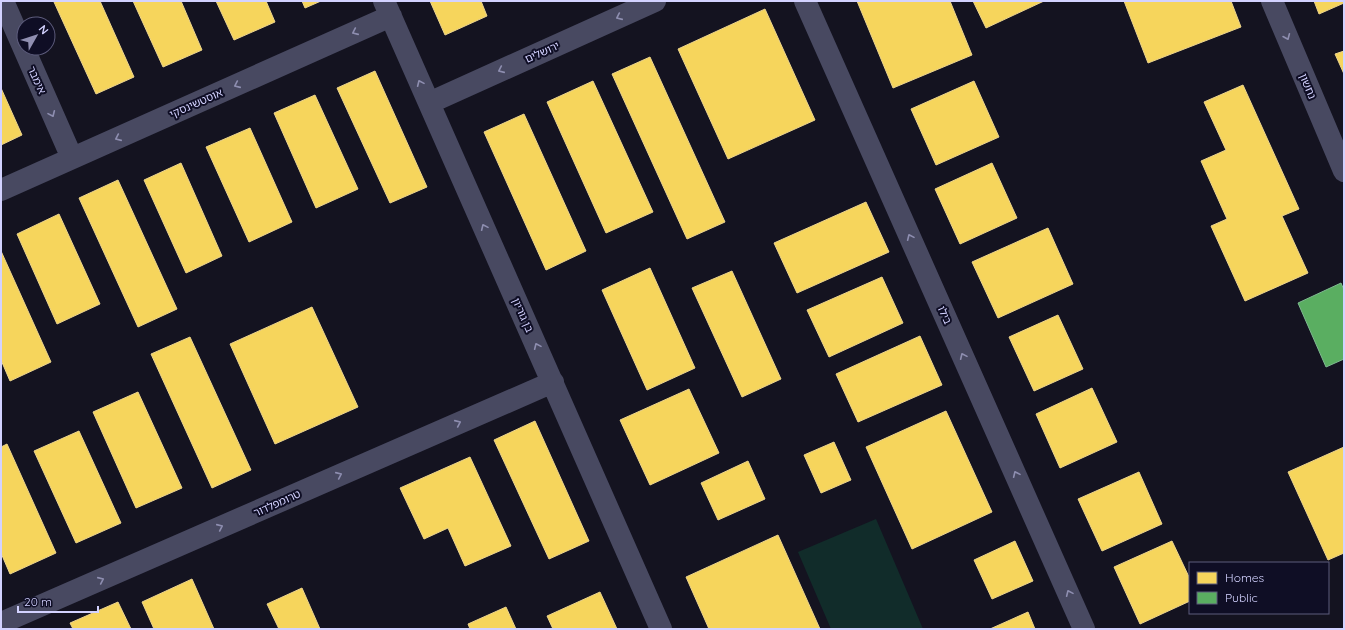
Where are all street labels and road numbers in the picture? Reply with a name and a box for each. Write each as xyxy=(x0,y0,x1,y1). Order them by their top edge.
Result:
street label: ירושלים xyxy=(523,38,561,66)
street label: אימבר xyxy=(25,64,49,96)
street label: נחשון xyxy=(1296,71,1320,101)
street label: אוסטשינסקי xyxy=(167,85,225,121)
street label: בן גוריון xyxy=(509,296,537,334)
street label: בילו xyxy=(935,304,955,326)
street label: טרומפלדור xyxy=(251,486,303,520)

